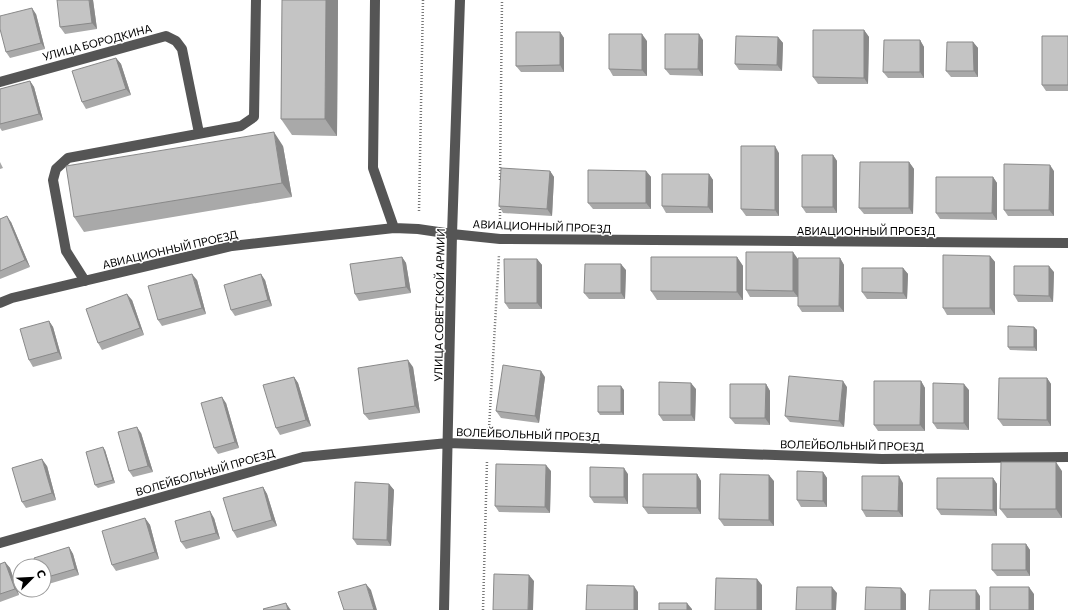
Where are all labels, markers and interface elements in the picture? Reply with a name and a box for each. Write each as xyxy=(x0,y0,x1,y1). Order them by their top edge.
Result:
street label: УЛИЦА БОРОДКИНА xyxy=(41,21,154,63)
street label: АВИАЦИОННЫЙ ПРОЕЗД xyxy=(473,216,612,235)
street label: АВИАЦИОННЫЙ ПРОЕЗД xyxy=(797,223,936,237)
street label: АВИАЦИОННЫЙ ПРОЕЗД xyxy=(101,226,239,271)
street label: УЛИЦА СОВЕТСКОЙ АРМИИ xyxy=(430,228,447,382)
street label: ВОЛЕЙБОЛЬНЫЙ ПРОЕЗД xyxy=(456,424,601,443)
street label: ВОЛЕЙБОЛЬНЫЙ ПРОЕЗД xyxy=(780,436,924,453)
street label: ВОЛЕЙБОЛЬНЫЙ ПРОЕЗД xyxy=(134,445,276,498)
north arrow xyxy=(12,558,52,598)
text: С xyxy=(34,568,49,580)

